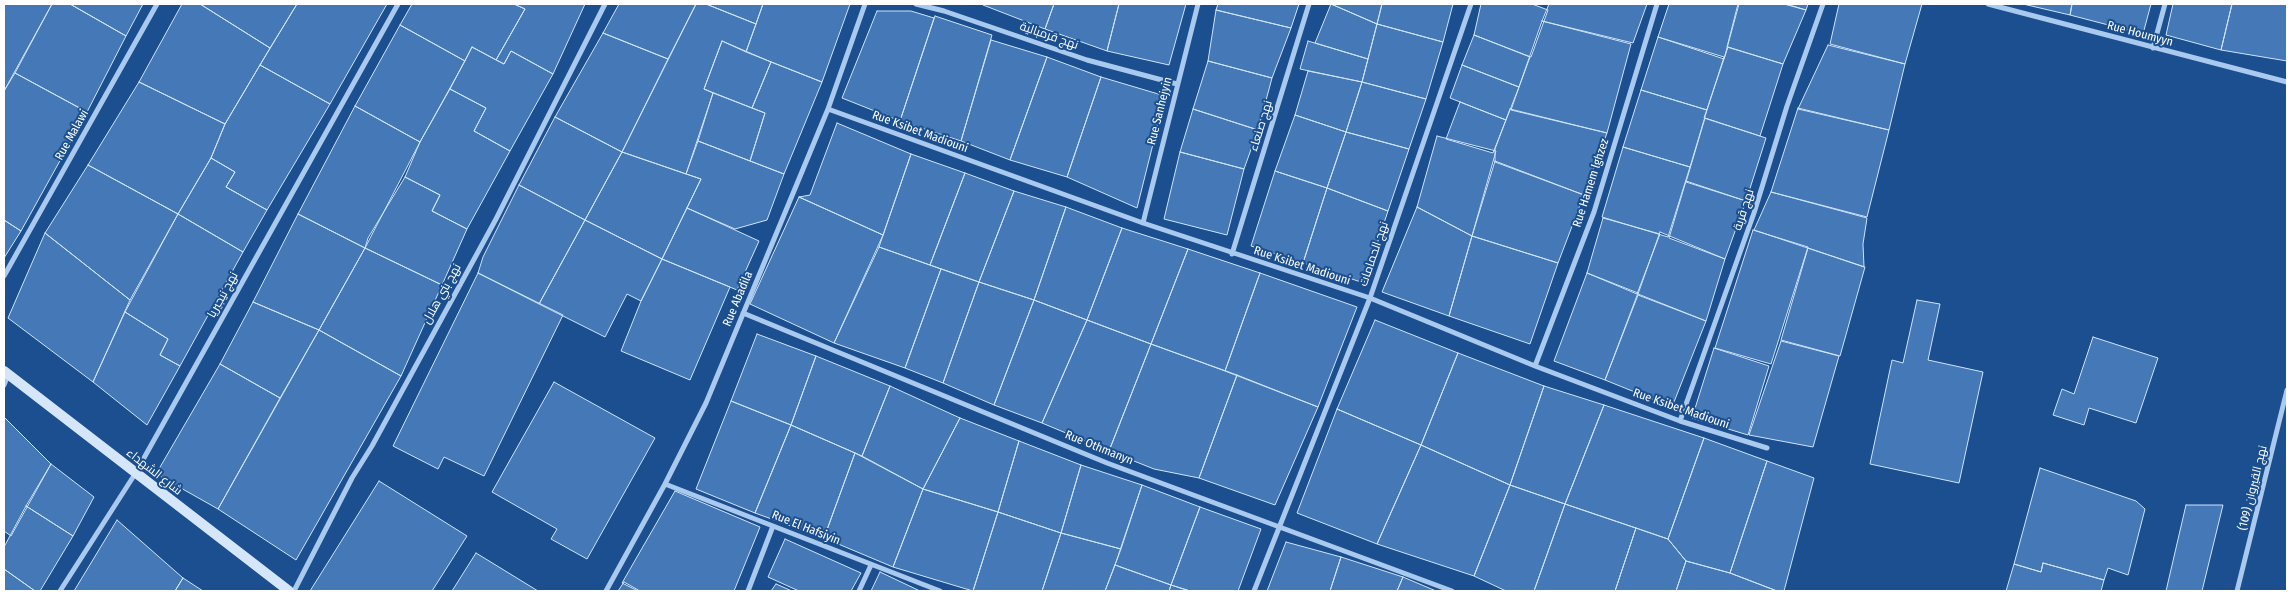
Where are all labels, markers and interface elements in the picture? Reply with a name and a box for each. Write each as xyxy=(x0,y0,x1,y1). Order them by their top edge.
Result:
street label: Rue Houmyyn xyxy=(2105,18,2175,50)
street label: نهج قرمبالية xyxy=(1018,19,1080,53)
street label: Rue Sanhejyin xyxy=(1145,75,1175,147)
street label: نهج صنعاء xyxy=(1246,99,1276,153)
street label: Rue Malawi xyxy=(52,107,92,163)
street label: Rue Ksibet Madiouni xyxy=(870,108,970,156)
street label: Rue Hamem lghzez xyxy=(1570,137,1612,229)
street label: نهج قربة xyxy=(1731,188,1757,232)
street label: نهج الحمامات xyxy=(1356,220,1392,288)
street label: Rue Ksibet Madiouni xyxy=(1252,244,1352,288)
street label: نهج بني هلال xyxy=(420,261,464,327)
street label: Rue Abadila xyxy=(720,269,756,329)
street label: نهج نيجيريا xyxy=(205,270,241,320)
street label: Rue Ksibet Madiouni xyxy=(1631,386,1731,432)
street label: Rue Othmanyn xyxy=(1063,428,1135,468)
street label: نهج القيروان (109) xyxy=(2235,444,2271,532)
street label: شارع الشهداء xyxy=(123,446,185,498)
street label: Rue El Hafsiyin xyxy=(770,508,842,548)

